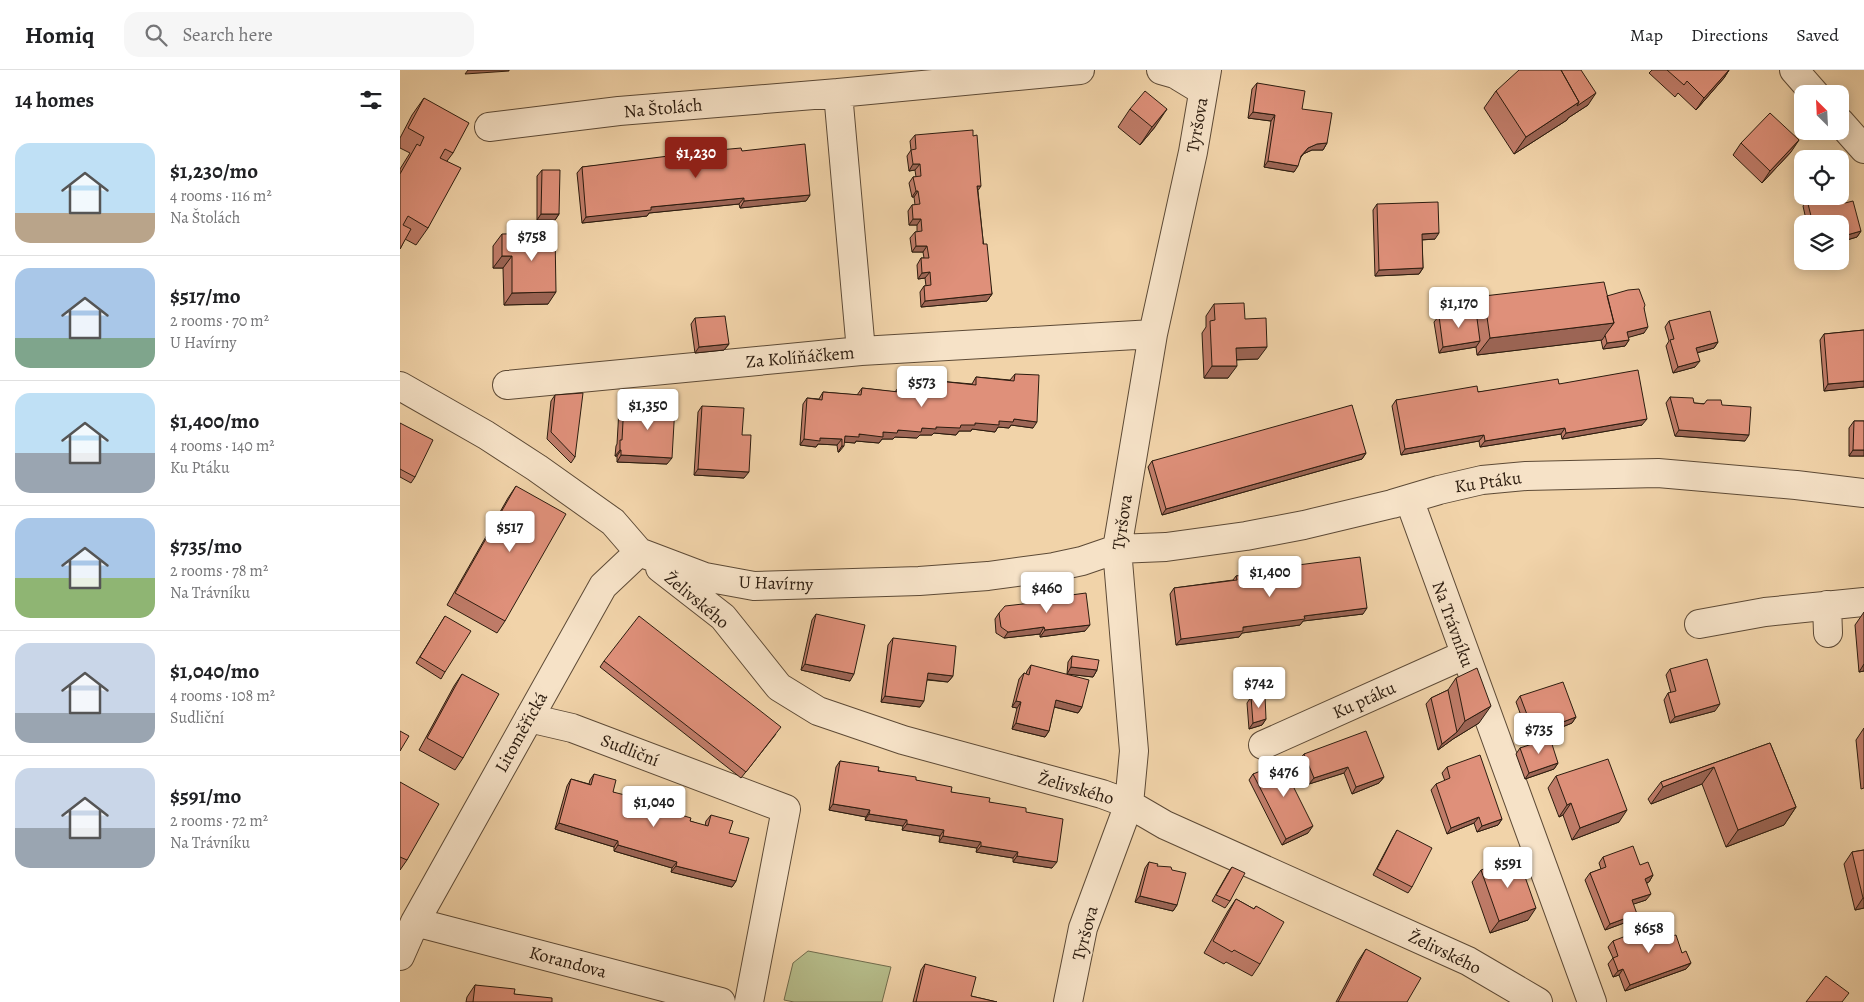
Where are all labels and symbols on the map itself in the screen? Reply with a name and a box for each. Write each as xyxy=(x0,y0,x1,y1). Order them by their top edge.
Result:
north arrow xyxy=(1794,85,1849,140)
street label: Na Štolách xyxy=(623,93,704,123)
street label: Tyršova xyxy=(1180,95,1214,155)
pin: $1,230 xyxy=(655,136,737,179)
pin: $758 xyxy=(502,220,562,262)
pin: $1,170 xyxy=(1418,286,1500,329)
street label: Za Kolíňáčkem xyxy=(745,340,855,374)
pin: $573 xyxy=(892,366,952,408)
pin: $1,350 xyxy=(607,388,689,431)
street label: Ku Ptáku xyxy=(1453,465,1523,499)
street label: Tyršova xyxy=(1106,492,1138,551)
pin: $517 xyxy=(480,510,540,553)
pin: $1,400 xyxy=(1229,556,1311,598)
street label: Želivského xyxy=(659,566,735,634)
street label: U Havírny xyxy=(738,570,815,596)
pin: $460 xyxy=(1017,572,1077,614)
street label: Na Trávníku xyxy=(1426,578,1480,671)
pin: $742 xyxy=(1229,666,1289,709)
street label: Ku ptáku xyxy=(1329,675,1400,725)
street label: Litoměřická xyxy=(489,687,553,777)
pin: $735 xyxy=(1509,712,1569,755)
street label: Sudliční xyxy=(597,728,663,772)
pin: $476 xyxy=(1254,756,1314,798)
street label: Želivského xyxy=(1035,766,1117,810)
pin: $1,040 xyxy=(613,786,695,828)
pin: $591 xyxy=(1478,846,1538,889)
street label: Tyršova xyxy=(1066,902,1104,963)
pin: $658 xyxy=(1619,912,1679,954)
street label: Želivského xyxy=(1405,924,1485,980)
street label: Korandova xyxy=(527,940,610,984)

